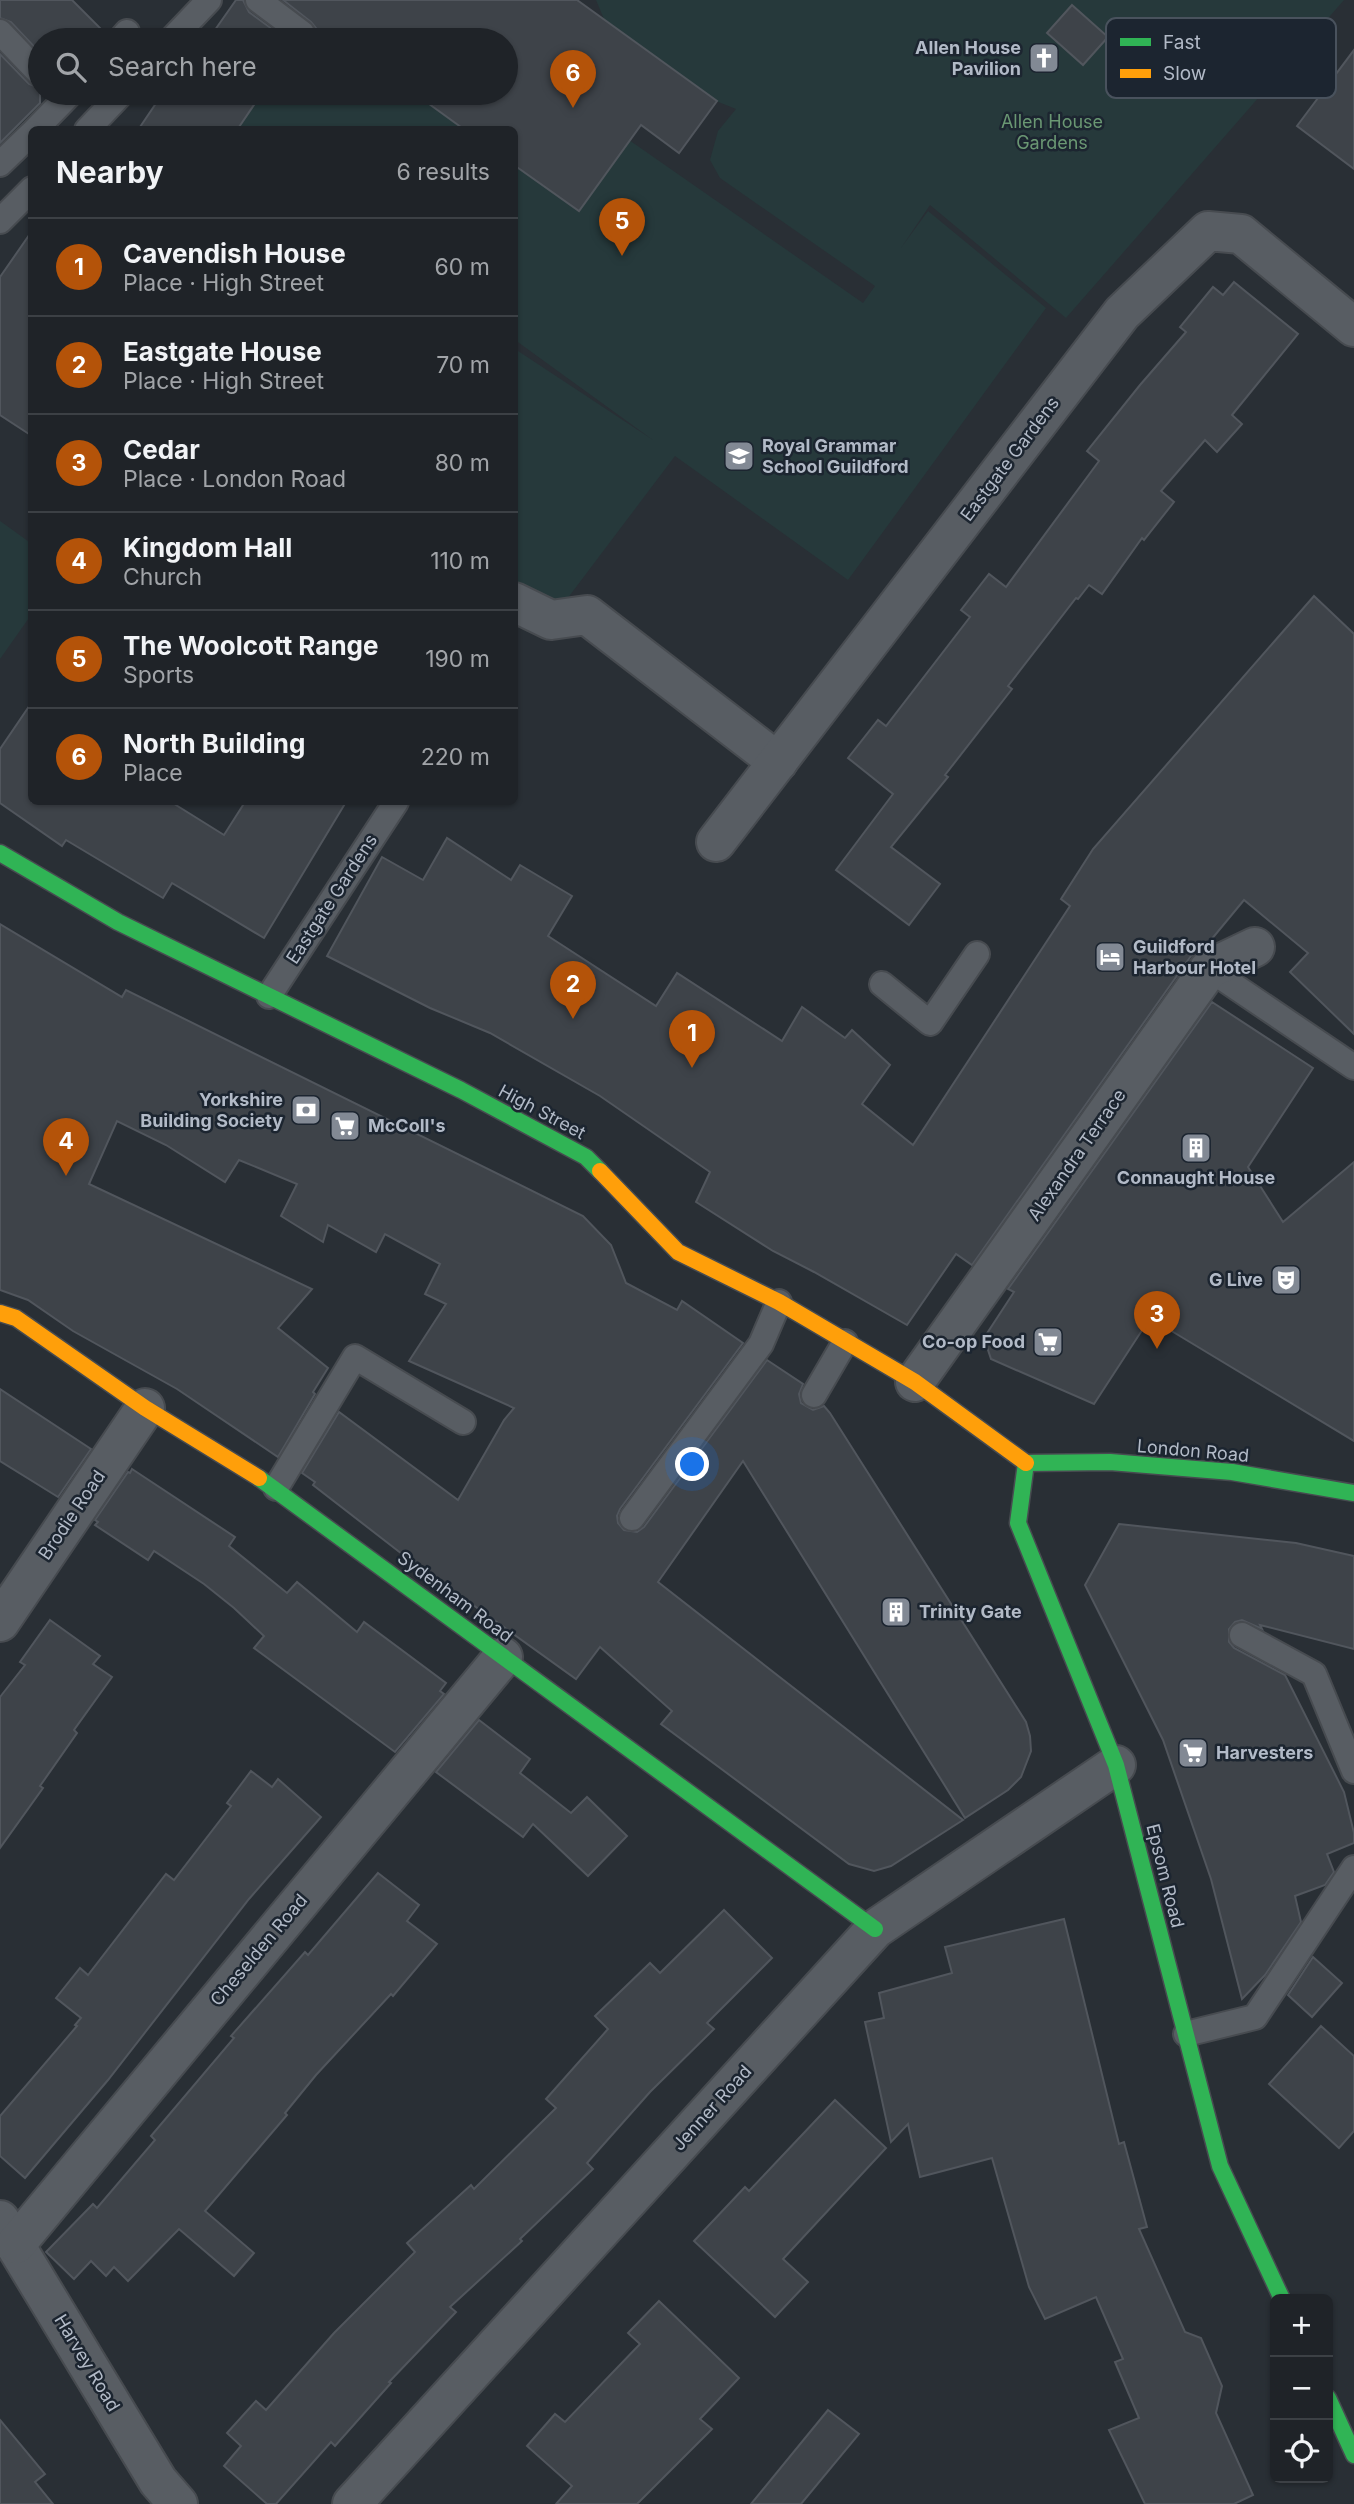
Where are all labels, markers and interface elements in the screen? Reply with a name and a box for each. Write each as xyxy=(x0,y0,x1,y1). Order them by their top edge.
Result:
legend xyxy=(1106,18,1336,98)
search box xyxy=(28,28,518,105)
text: Fast xyxy=(1163,31,1201,54)
place label: Allen House Pavilion xyxy=(915,37,1021,79)
church icon: Allen House Pavilion xyxy=(1027,41,1061,75)
icon: search xyxy=(52,48,90,86)
pin: 6 xyxy=(550,50,596,108)
text: Search here xyxy=(108,51,257,82)
text: Slow xyxy=(1163,62,1206,85)
park label: Allen House Gardens xyxy=(1001,111,1103,153)
text: Nearby xyxy=(56,154,164,190)
text: 6 results xyxy=(396,158,490,186)
pin: 5 xyxy=(599,198,645,256)
text: Cavendish House xyxy=(123,238,346,269)
text: 1 xyxy=(74,253,84,281)
text: 60 m xyxy=(435,253,490,281)
text: Place · High Street xyxy=(123,269,324,297)
text: Eastgate House xyxy=(123,336,322,367)
text: 2 xyxy=(72,351,86,379)
text: 70 m xyxy=(436,351,490,379)
text: Place · High Street xyxy=(123,367,324,395)
street label: Eastgate Gardens xyxy=(956,392,1063,525)
text: Cedar xyxy=(123,434,200,465)
place label: Royal Grammar School Guildford xyxy=(762,435,909,477)
school or university icon: Royal Grammar School Guildford xyxy=(722,439,756,473)
text: 3 xyxy=(72,449,86,477)
text: 80 m xyxy=(435,449,490,477)
text: Place · London Road xyxy=(123,465,346,493)
text: Kingdom Hall xyxy=(123,532,292,563)
text: 4 xyxy=(71,547,87,575)
text: 110 m xyxy=(430,547,490,575)
text: Church xyxy=(123,563,202,591)
text: The Woolcott Range xyxy=(123,630,378,661)
text: 5 xyxy=(72,645,86,673)
text: 190 m xyxy=(425,645,490,673)
text: Sports xyxy=(123,661,194,689)
text: North Building xyxy=(123,728,305,759)
text: 6 xyxy=(72,743,86,771)
text: 220 m xyxy=(421,743,490,771)
text: Place xyxy=(123,759,183,787)
street label: Eastgate Gardens xyxy=(282,830,381,967)
place label: Guildford Harbour Hotel xyxy=(1133,936,1256,978)
hotel icon: Guildford Harbour Hotel xyxy=(1093,940,1127,974)
pin: 2 xyxy=(550,961,596,1019)
pin: 1 xyxy=(669,1010,715,1068)
street label: High Street xyxy=(495,1080,589,1143)
street label: Alexandra Terrace xyxy=(1023,1085,1130,1225)
place label: Yorkshire Building Society xyxy=(140,1089,283,1131)
bank icon: Yorkshire Building Society xyxy=(289,1093,323,1127)
supermarket icon: McColl's xyxy=(328,1109,362,1143)
place label: McColl's xyxy=(368,1115,446,1136)
pin: 4 xyxy=(43,1118,89,1176)
building icon: Connaught House xyxy=(1179,1131,1213,1165)
place label: Connaught House xyxy=(1117,1167,1275,1188)
theatre icon: G Live xyxy=(1269,1263,1303,1297)
place label: G Live xyxy=(1209,1269,1263,1290)
pin: 3 xyxy=(1134,1291,1180,1349)
supermarket icon: Co-op Food xyxy=(1031,1325,1065,1359)
place label: Co-op Food xyxy=(922,1331,1025,1352)
street label: London Road xyxy=(1136,1435,1250,1466)
your location xyxy=(675,1447,709,1481)
street label: Brodie Road xyxy=(34,1466,109,1563)
street label: Sydenham Road xyxy=(394,1547,517,1647)
building icon: Trinity Gate xyxy=(879,1595,913,1629)
place label: Trinity Gate xyxy=(919,1601,1022,1622)
supermarket icon: Harvesters xyxy=(1176,1736,1210,1770)
place label: Harvesters xyxy=(1216,1742,1313,1763)
street label: Epsom Road xyxy=(1142,1822,1189,1930)
street label: Cheselden Road xyxy=(206,1890,311,2010)
street label: Jenner Road xyxy=(668,2061,755,2155)
map controls xyxy=(1270,2294,1333,2483)
button: + xyxy=(1270,2294,1333,2357)
street label: Harvey Road xyxy=(50,2311,125,2415)
button: − xyxy=(1270,2357,1333,2420)
button: locate xyxy=(1270,2420,1333,2483)

